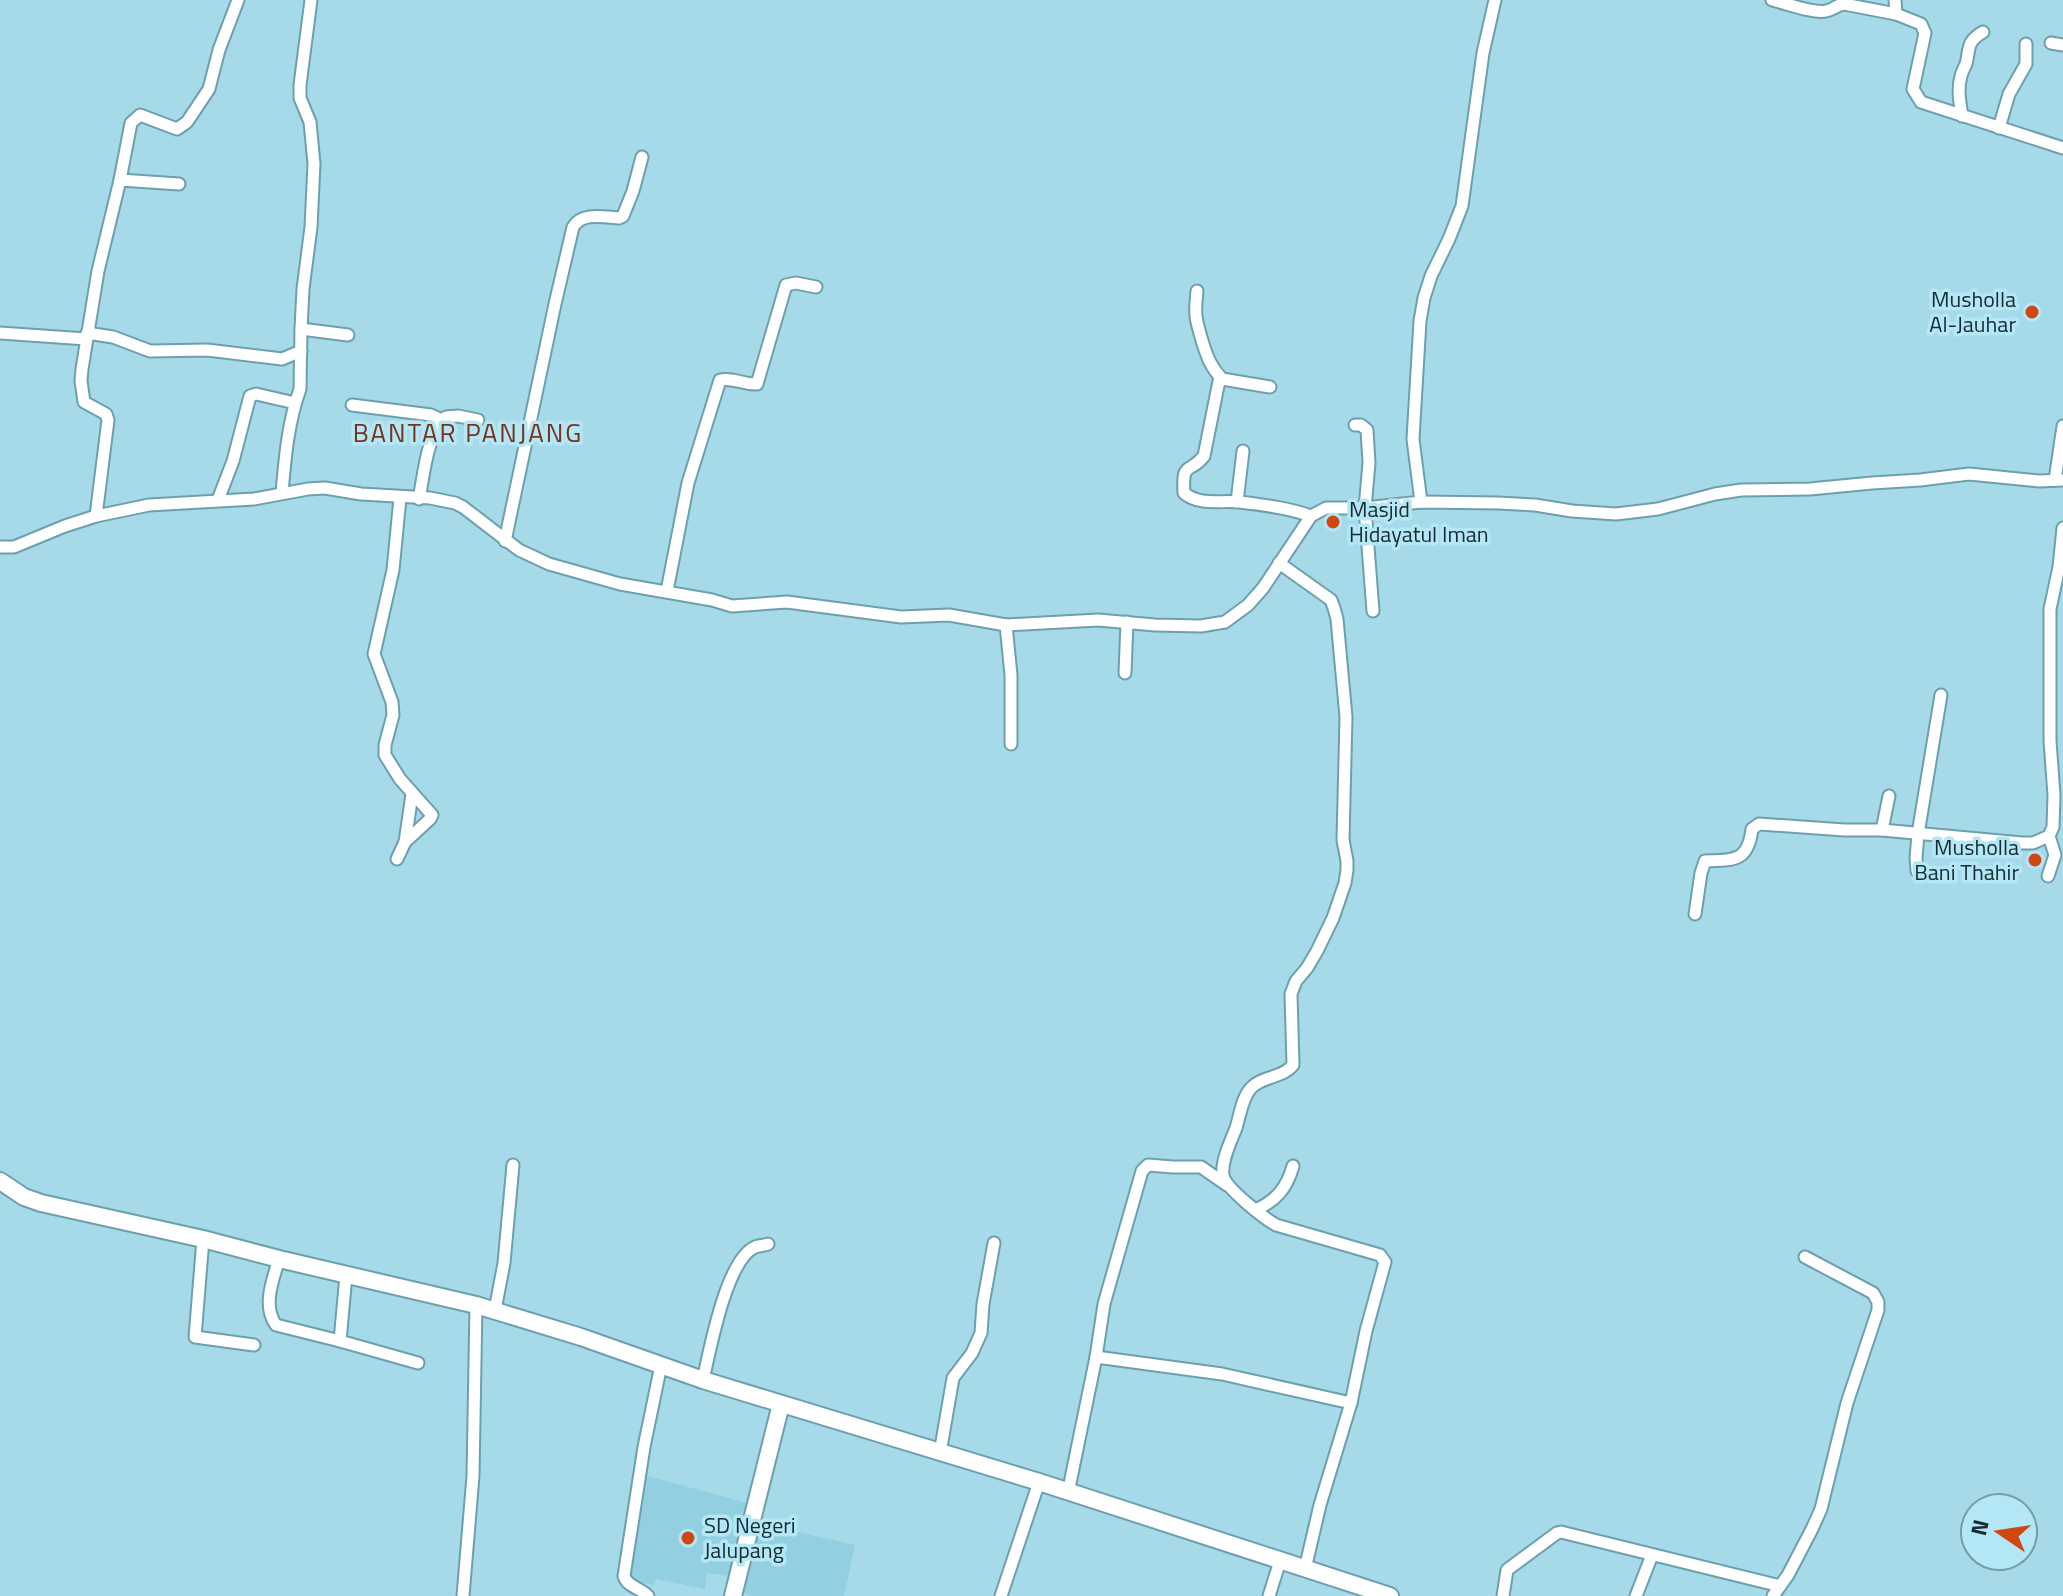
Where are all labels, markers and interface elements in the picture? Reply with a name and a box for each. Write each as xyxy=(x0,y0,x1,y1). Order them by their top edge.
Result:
place label: Musholla Al-Jauhar xyxy=(1929,282,2016,341)
marker: Musholla Al-Jauhar xyxy=(2023,303,2041,321)
district label: BANTAR PANJANG xyxy=(353,413,583,452)
place label: Masjid Hidayatul Iman xyxy=(1349,492,1489,551)
marker: Masjid Hidayatul Iman xyxy=(1324,513,1342,531)
place label: Musholla Bani Thahir xyxy=(1914,830,2019,889)
marker: Musholla Bani Thahir xyxy=(2026,851,2044,869)
north arrow xyxy=(1959,1492,2039,1572)
place label: SD Negeri Jalupang xyxy=(704,1508,796,1567)
text: N xyxy=(1961,1516,1998,1539)
marker: SD Negeri Jalupang xyxy=(679,1529,697,1547)

